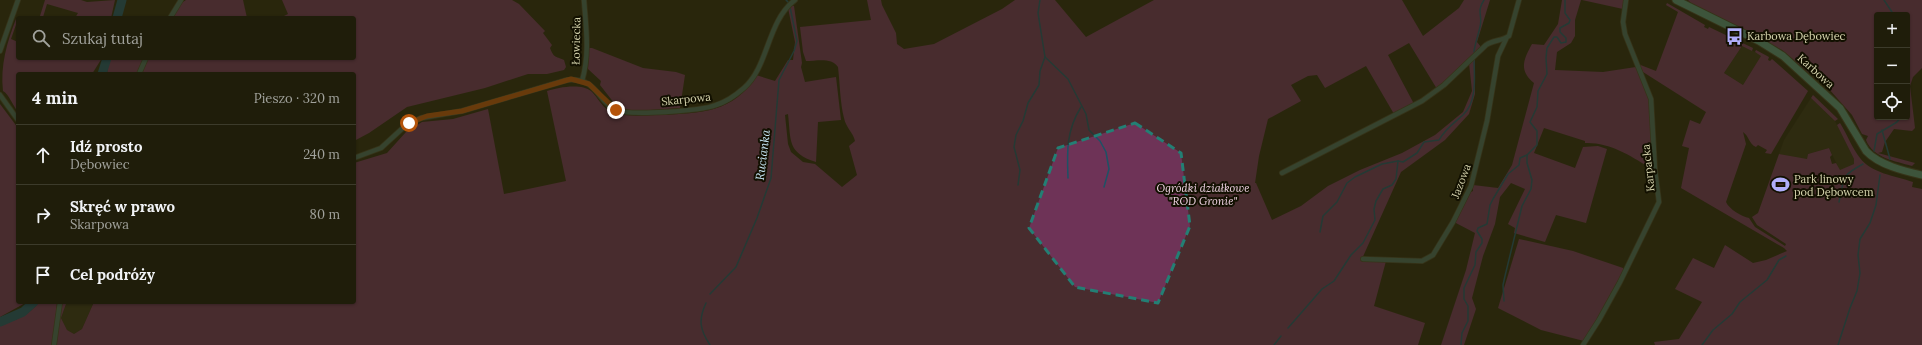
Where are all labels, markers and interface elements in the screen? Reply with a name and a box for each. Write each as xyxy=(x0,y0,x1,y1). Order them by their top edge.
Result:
map controls xyxy=(1874,12,1910,120)
button: + xyxy=(1874,12,1910,48)
search box xyxy=(16,16,356,60)
street label: Łowiecka xyxy=(569,17,583,65)
bus stop icon: Karbowa Dębowiec xyxy=(1724,26,1744,46)
icon: search xyxy=(30,27,52,49)
text: Szukaj tutaj xyxy=(62,29,143,48)
place label: Karbowa Dębowiec xyxy=(1747,29,1846,43)
button: − xyxy=(1874,48,1910,84)
street label: Karbowa xyxy=(1795,51,1838,91)
button: locate xyxy=(1874,84,1910,120)
text: 4 min xyxy=(32,87,78,109)
street label: Skarpowa xyxy=(660,89,712,109)
text: Pieszo · 320 m xyxy=(254,90,340,107)
route end xyxy=(607,101,625,119)
route start xyxy=(400,114,418,132)
water label: Rucianka xyxy=(752,128,773,181)
text: Idź prosto xyxy=(70,137,143,156)
street label: Karpacka xyxy=(1639,143,1657,192)
icon: ahead xyxy=(32,144,54,166)
text: 240 m xyxy=(303,146,340,163)
text: Dębowiec xyxy=(70,156,130,173)
street label: Jazowa xyxy=(1448,161,1474,201)
place label: Park linowy pod Dębowcem xyxy=(1794,172,1874,199)
sports icon: Park linowy pod Dębowcem xyxy=(1771,175,1791,195)
park label: Ogródki działkowe "ROD Gronie" xyxy=(1157,181,1249,208)
text: Skręć w prawo xyxy=(70,197,175,216)
icon: right xyxy=(32,204,54,226)
text: 80 m xyxy=(310,206,340,223)
text: Skarpowa xyxy=(70,216,129,233)
icon: arrive xyxy=(32,264,54,286)
text: Cel podróży xyxy=(70,265,155,284)

